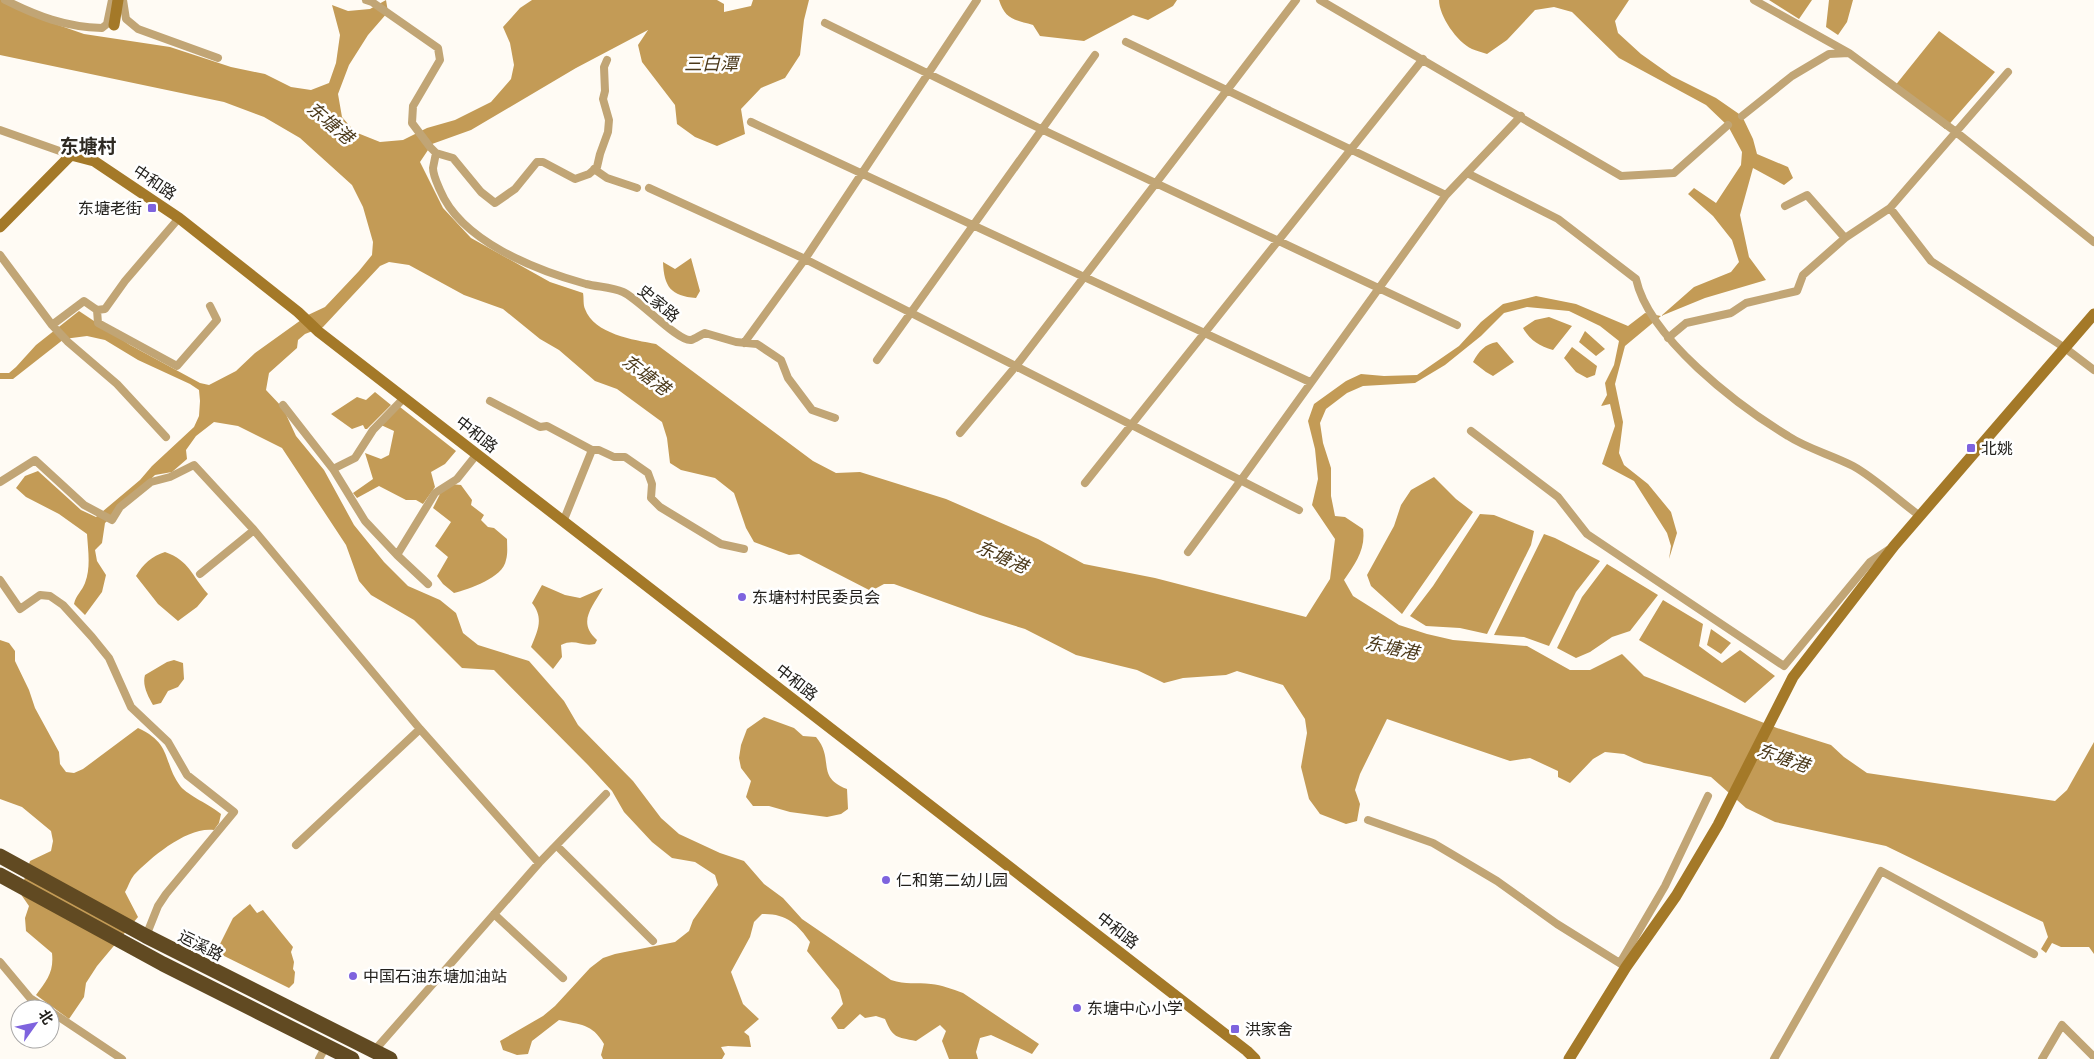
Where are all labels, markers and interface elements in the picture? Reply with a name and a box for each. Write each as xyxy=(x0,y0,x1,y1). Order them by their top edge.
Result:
water label: 三白潭 xyxy=(684,53,741,75)
water label: 东塘港 xyxy=(302,97,360,151)
district label: 东塘村 xyxy=(59,135,117,158)
street label: 中和路 xyxy=(130,161,180,204)
place label: 东塘老街 xyxy=(78,199,142,218)
marker: 东塘老街 xyxy=(146,202,158,214)
street label: 史家路 xyxy=(634,281,683,326)
water label: 东塘港 xyxy=(618,350,677,402)
street label: 中和路 xyxy=(452,412,501,457)
place label: 北姚 xyxy=(1981,439,2013,458)
marker: 北姚 xyxy=(1965,442,1977,454)
water label: 东塘港 xyxy=(973,536,1034,579)
place label: 东塘村村民委员会 xyxy=(752,588,880,607)
marker: 东塘村村民委员会 xyxy=(736,591,748,603)
water label: 东塘港 xyxy=(1363,632,1424,665)
street label: 中和路 xyxy=(772,660,821,705)
water label: 东塘港 xyxy=(1754,739,1815,778)
place label: 仁和第二幼儿园 xyxy=(896,871,1008,890)
marker: 仁和第二幼儿园 xyxy=(880,874,892,886)
street label: 中和路 xyxy=(1093,908,1142,953)
street label: 运溪路 xyxy=(175,926,226,965)
place label: 中国石油东塘加油站 xyxy=(363,967,507,986)
marker: 中国石油东塘加油站 xyxy=(347,970,359,982)
north arrow xyxy=(10,999,60,1049)
place label: 东塘中心小学 xyxy=(1087,999,1183,1018)
marker: 东塘中心小学 xyxy=(1071,1002,1083,1014)
text: 北 xyxy=(35,1006,57,1028)
place label: 洪家舍 xyxy=(1245,1020,1293,1039)
marker: 洪家舍 xyxy=(1229,1023,1241,1035)

